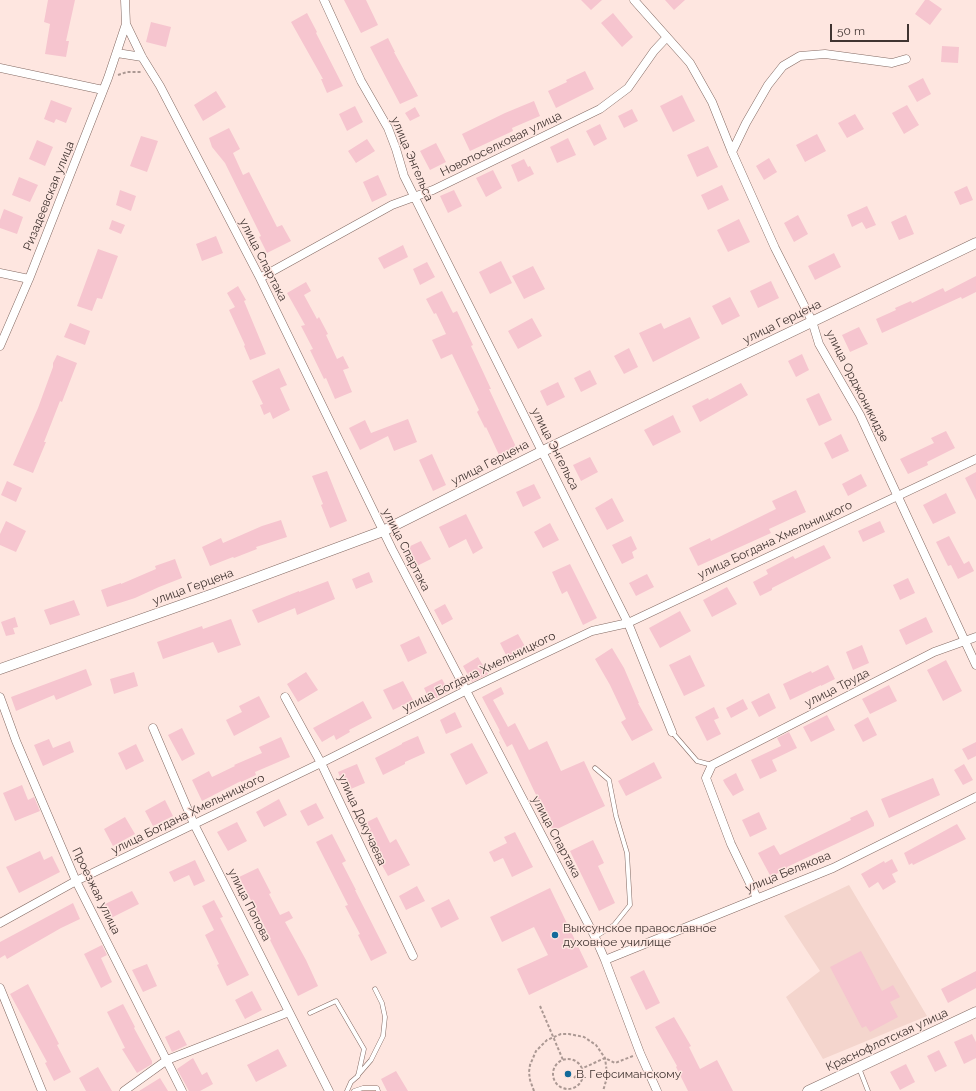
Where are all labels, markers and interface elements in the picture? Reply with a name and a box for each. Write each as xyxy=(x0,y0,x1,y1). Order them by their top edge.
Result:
scale bar xyxy=(832,16,911,42)
text: 50 m xyxy=(837,24,865,38)
street label: Новопоселковая улица xyxy=(438,108,564,180)
street label: улица Энгельса xyxy=(388,115,436,203)
street label: Ризадеевская улица xyxy=(20,139,78,253)
street label: улица Спартака xyxy=(236,216,290,304)
street label: улица Герцена xyxy=(741,297,823,347)
street label: улица Орджоникидзе xyxy=(822,328,892,444)
street label: улица Энгельса xyxy=(528,406,582,492)
street label: улица Герцена xyxy=(449,437,531,489)
street label: улица Богдана Хмельницкого xyxy=(695,498,855,582)
street label: улица Спартака xyxy=(379,506,433,594)
street label: улица Герцена xyxy=(151,566,235,608)
street label: улица Богдана Хмельницкого xyxy=(400,629,558,715)
street label: улица Труда xyxy=(802,666,872,710)
street label: улица Богдана Хмельницкого xyxy=(109,771,267,857)
street label: улица Докучаева xyxy=(335,772,389,868)
street label: улица Спартака xyxy=(528,793,584,881)
street label: Проезжая улица xyxy=(69,845,123,937)
street label: улица Белякова xyxy=(743,848,833,896)
street label: улица Попова xyxy=(225,866,273,944)
place label: Выксунское православное духовное училище xyxy=(563,921,717,949)
marker: Выксунское православное духовное училище xyxy=(550,930,560,940)
street label: Краснофлотская улица xyxy=(824,1005,950,1075)
place label: В. Гефсиманскому xyxy=(576,1067,681,1081)
marker: В. Гефсиманскому xyxy=(563,1069,573,1079)

